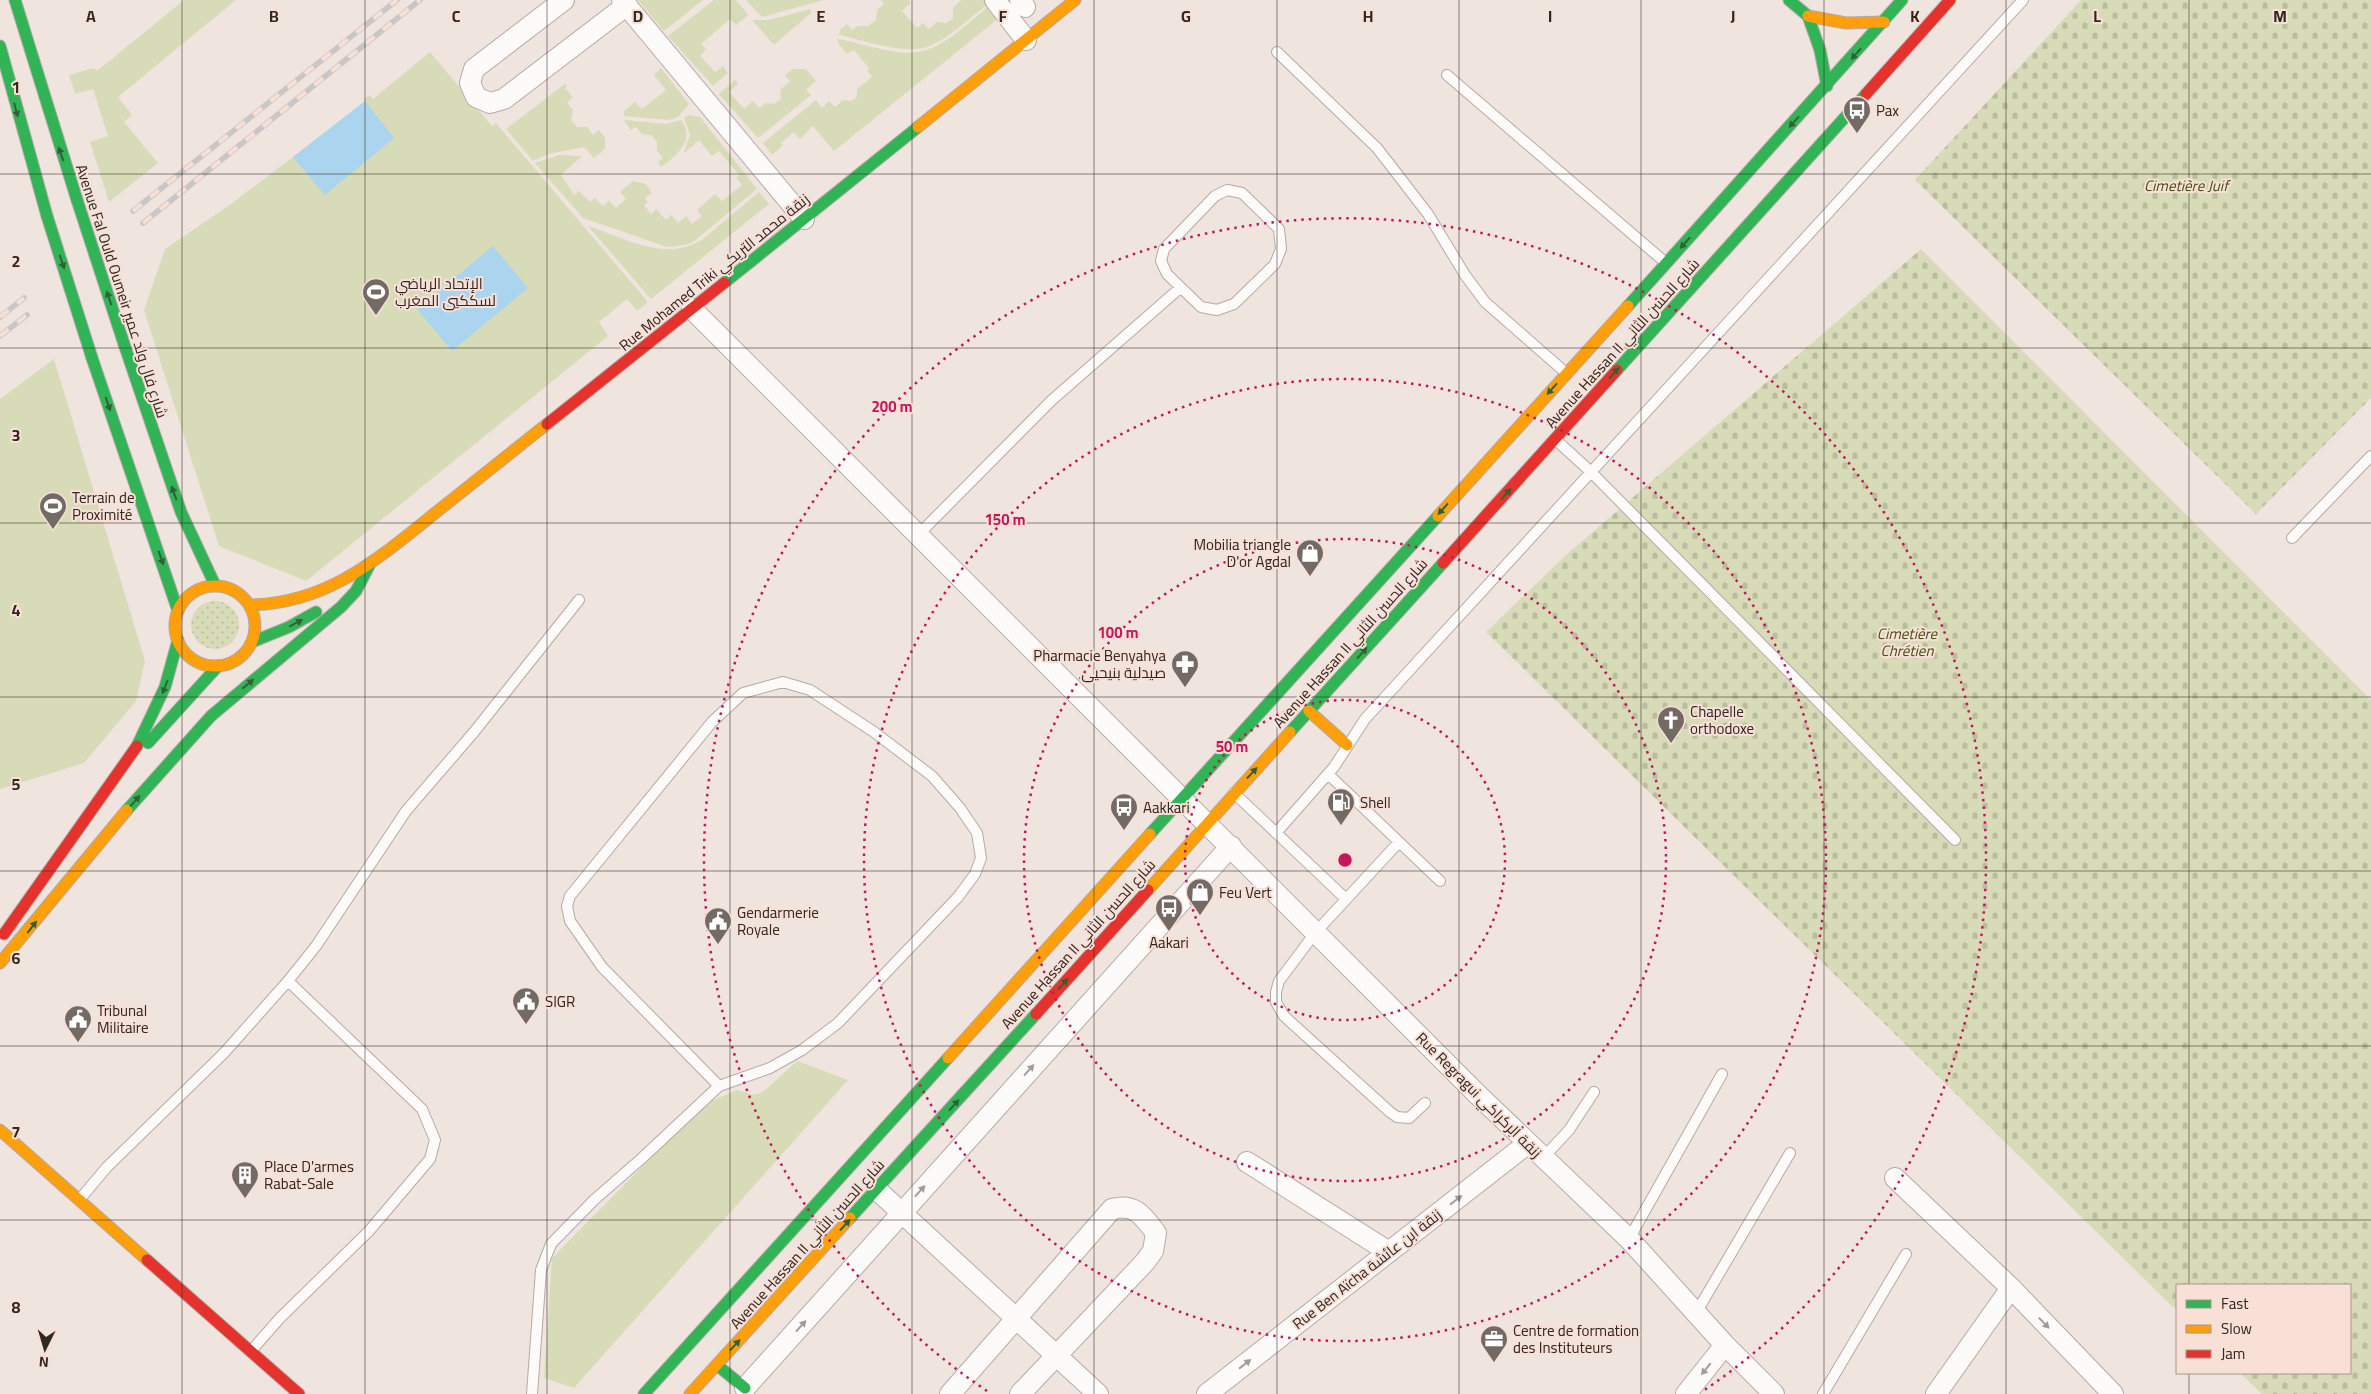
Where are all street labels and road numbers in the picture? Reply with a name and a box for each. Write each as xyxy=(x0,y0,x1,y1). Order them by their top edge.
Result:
street label: Avenue Fal Ould Oumeir شارع فال ولد عمير xyxy=(67,160,177,422)
street label: Rue Mohamed Triki زنقة محمد التريكي xyxy=(612,185,816,359)
street label: Avenue Hassan II شارع الحسن الثاني xyxy=(1537,251,1707,435)
street label: Avenue Hassan II شارع الحسن الثاني xyxy=(1265,551,1435,735)
street label: Avenue Hassan II شارع الحسن الثاني xyxy=(993,852,1163,1036)
street label: Rue Regragui زنقة الركراكي xyxy=(1409,1025,1549,1165)
street label: Avenue Hassan II شارع الحسن الثاني xyxy=(722,1152,892,1336)
street label: Rue Ben Aïcha زنقة ابن عائشة xyxy=(1286,1201,1448,1337)

